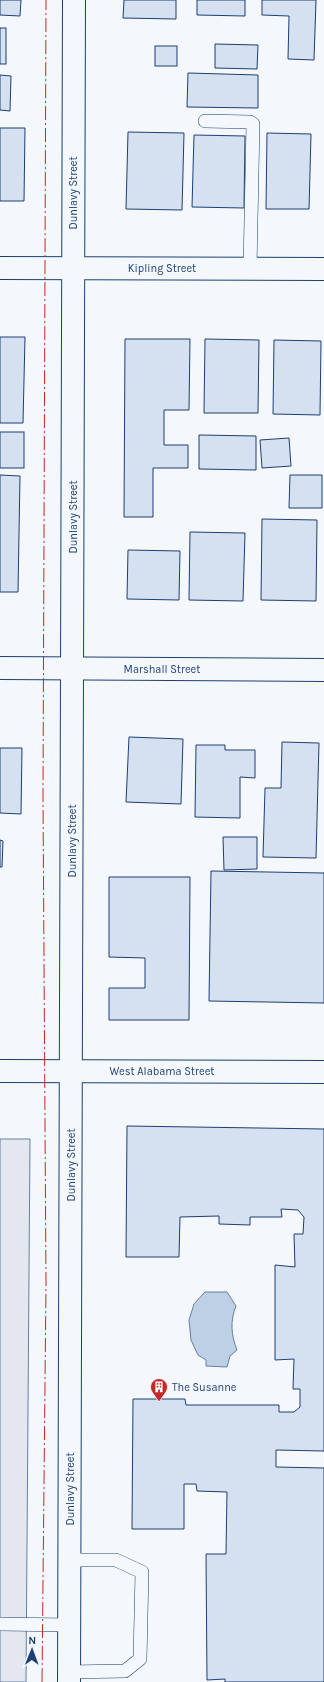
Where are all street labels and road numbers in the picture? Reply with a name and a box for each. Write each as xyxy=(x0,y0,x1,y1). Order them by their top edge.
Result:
street label: Dunlavy Street xyxy=(67,156,80,230)
street label: Kipling Street xyxy=(128,262,196,275)
street label: Dunlavy Street xyxy=(67,480,80,554)
street label: Marshall Street xyxy=(124,663,200,676)
street label: Dunlavy Street xyxy=(66,804,79,878)
street label: West Alabama Street xyxy=(110,1065,214,1078)
street label: Dunlavy Street xyxy=(65,1128,78,1202)
street label: Dunlavy Street xyxy=(64,1452,77,1526)

